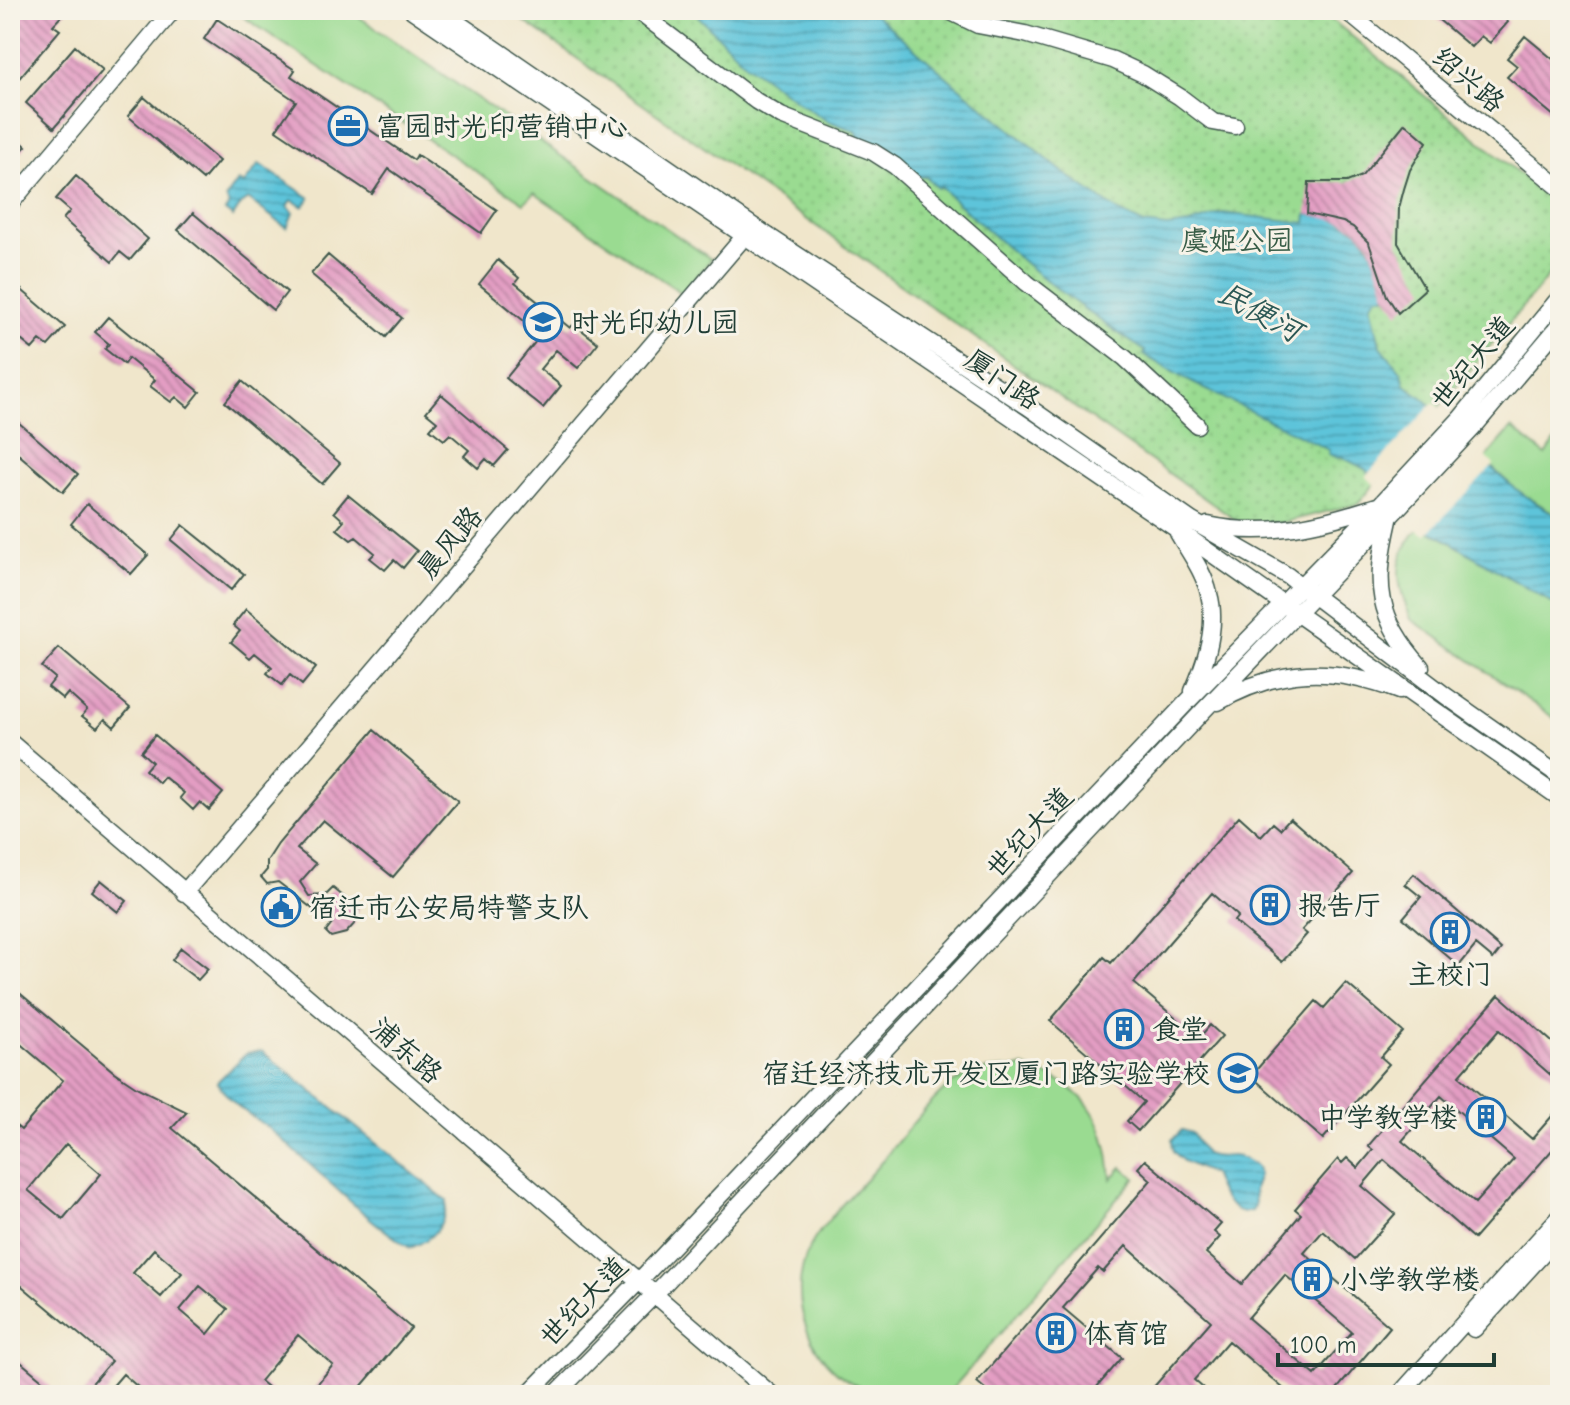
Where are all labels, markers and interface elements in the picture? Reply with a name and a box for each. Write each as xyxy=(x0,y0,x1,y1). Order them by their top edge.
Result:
street label: 绍兴路 xyxy=(1426,41,1511,119)
office icon: 富园时光印营销中心 xyxy=(327,105,369,147)
place label: 富园时光印营销中心 xyxy=(376,111,628,143)
park label: 虞姬公园 xyxy=(1181,225,1293,257)
water label: 民便河 xyxy=(1212,275,1312,352)
school or university icon: 时光印幼儿园 xyxy=(522,301,564,343)
place label: 时光印幼儿园 xyxy=(571,307,739,339)
street label: 世纪大道 xyxy=(1425,309,1521,416)
street label: 厦门路 xyxy=(959,343,1046,417)
street label: 晨风路 xyxy=(411,500,489,585)
street label: 世纪大道 xyxy=(980,781,1080,885)
building icon: 报告厅 xyxy=(1249,884,1291,926)
public building icon: 宿迁市公安局特警支队 xyxy=(260,886,302,928)
place label: 报告厅 xyxy=(1298,890,1382,922)
place label: 宿迁市公安局特警支队 xyxy=(309,892,589,924)
building icon: 主校门 xyxy=(1429,911,1471,953)
place label: 主校门 xyxy=(1408,959,1492,991)
building icon: 食堂 xyxy=(1103,1008,1145,1050)
street label: 浦东路 xyxy=(364,1011,449,1090)
place label: 食堂 xyxy=(1152,1014,1208,1046)
school or university icon: 宿迁经济技术开发区厦门路实验学校 xyxy=(1217,1052,1259,1094)
place label: 宿迁经济技术开发区厦门路实验学校 xyxy=(762,1058,1210,1090)
building icon: 中学教学楼 xyxy=(1465,1096,1507,1138)
place label: 中学教学楼 xyxy=(1318,1102,1458,1134)
street label: 世纪大道 xyxy=(533,1250,634,1353)
building icon: 小学教学楼 xyxy=(1291,1258,1333,1300)
place label: 小学教学楼 xyxy=(1340,1264,1480,1296)
building icon: 体育馆 xyxy=(1035,1312,1077,1354)
scale bar xyxy=(1278,1317,1494,1367)
place label: 体育馆 xyxy=(1084,1318,1168,1350)
text: 100 m xyxy=(1290,1331,1357,1359)

